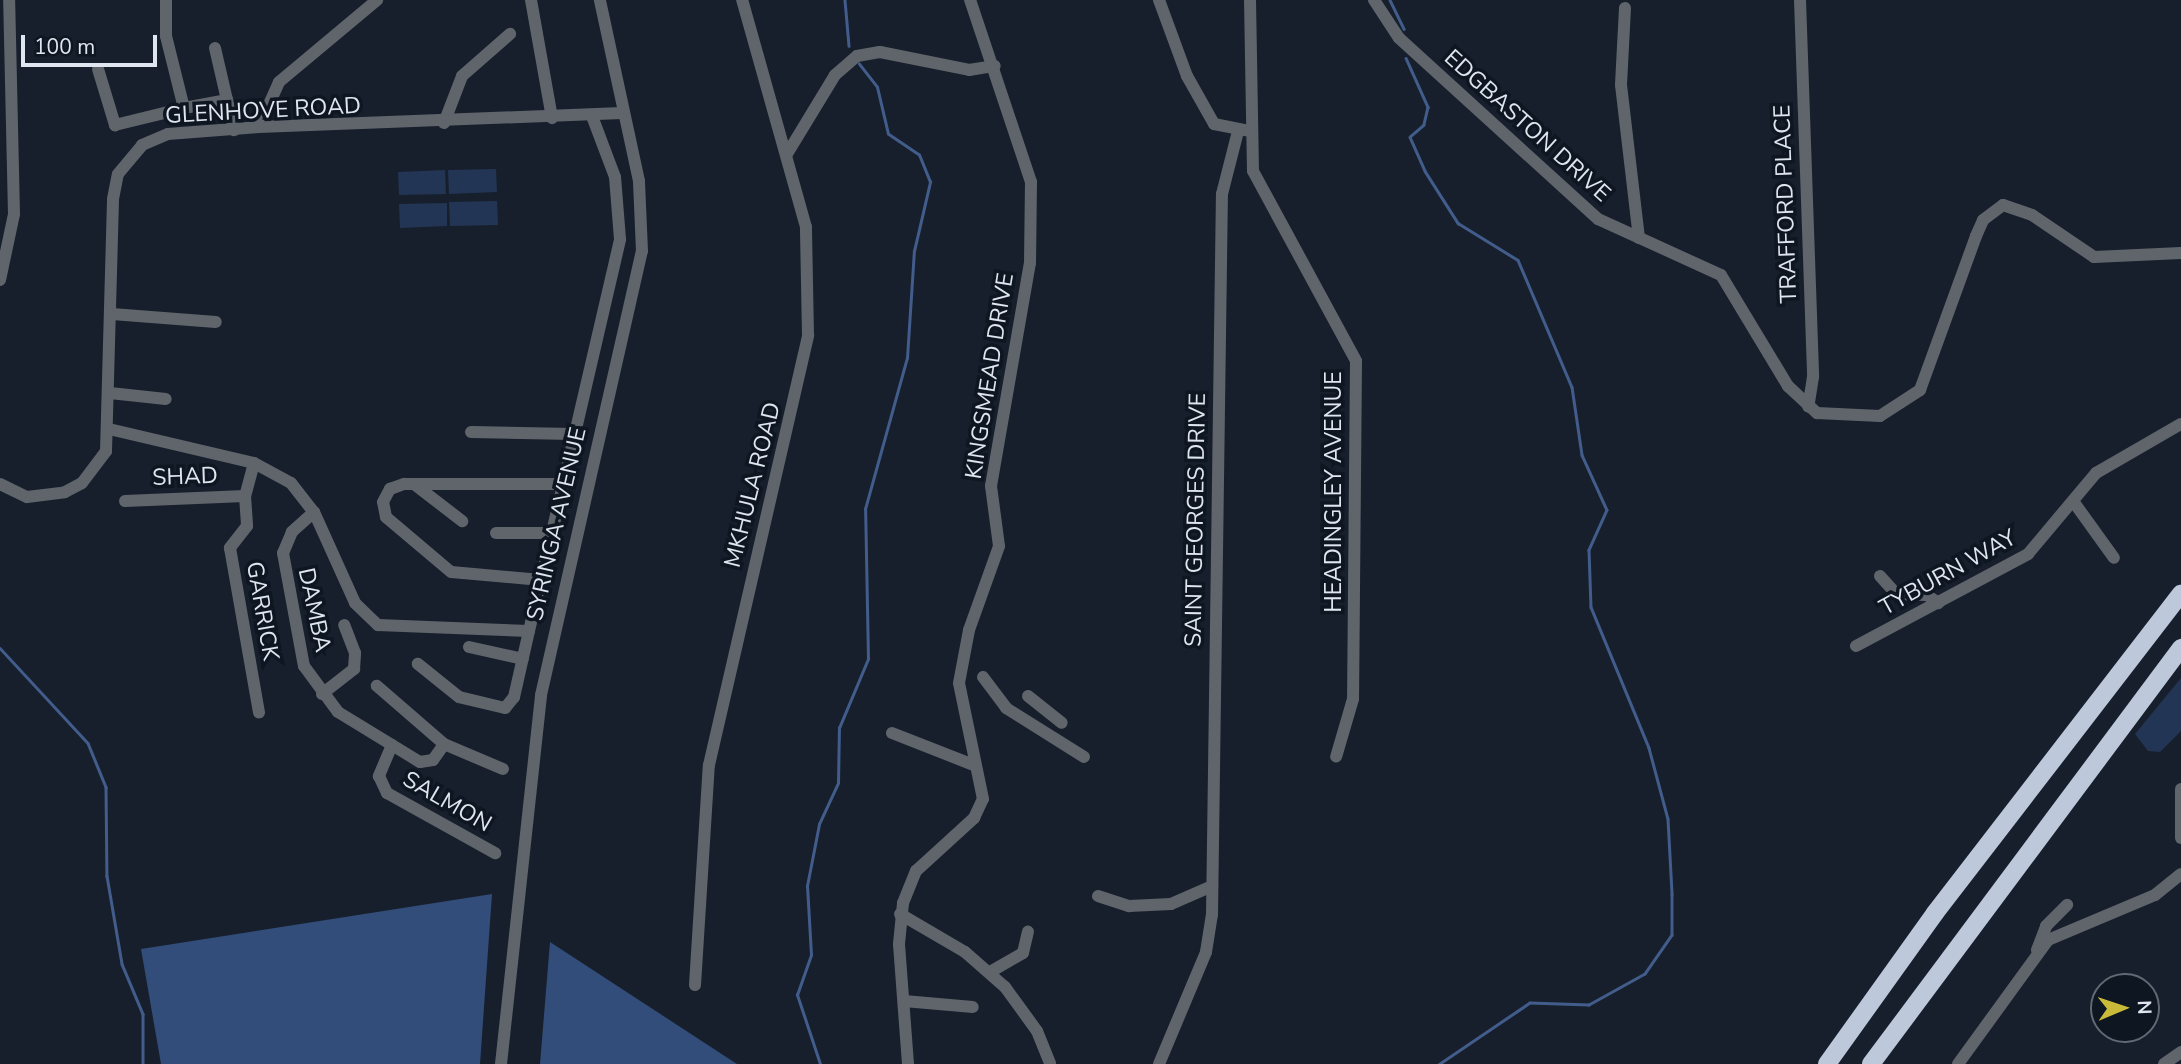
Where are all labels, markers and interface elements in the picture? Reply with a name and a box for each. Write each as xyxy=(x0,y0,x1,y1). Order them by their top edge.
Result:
scale bar xyxy=(24,21,161,65)
text: 100 m xyxy=(34,33,95,61)
street label: EDGBASTON DRIVE xyxy=(1438,44,1616,208)
street label: GLENHOVE ROAD xyxy=(164,92,362,130)
street label: TRAFFORD PLACE xyxy=(1769,104,1803,304)
street label: KINGSMEAD DRIVE xyxy=(960,271,1020,481)
street label: HEADINGLEY AVENUE xyxy=(1320,371,1348,613)
street label: SAINT GEORGES DRIVE xyxy=(1180,393,1212,647)
street label: MKHULA ROAD xyxy=(719,399,787,571)
street label: SYRINGA AVENUE xyxy=(521,425,593,623)
street label: SHAD xyxy=(152,462,218,492)
street label: TYBURN WAY xyxy=(1875,524,2021,622)
street label: GARRICK xyxy=(240,559,284,663)
street label: DAMBA xyxy=(292,565,336,655)
street label: SALMON xyxy=(398,766,496,838)
north arrow xyxy=(2090,973,2160,1043)
text: N xyxy=(2131,1000,2157,1015)

